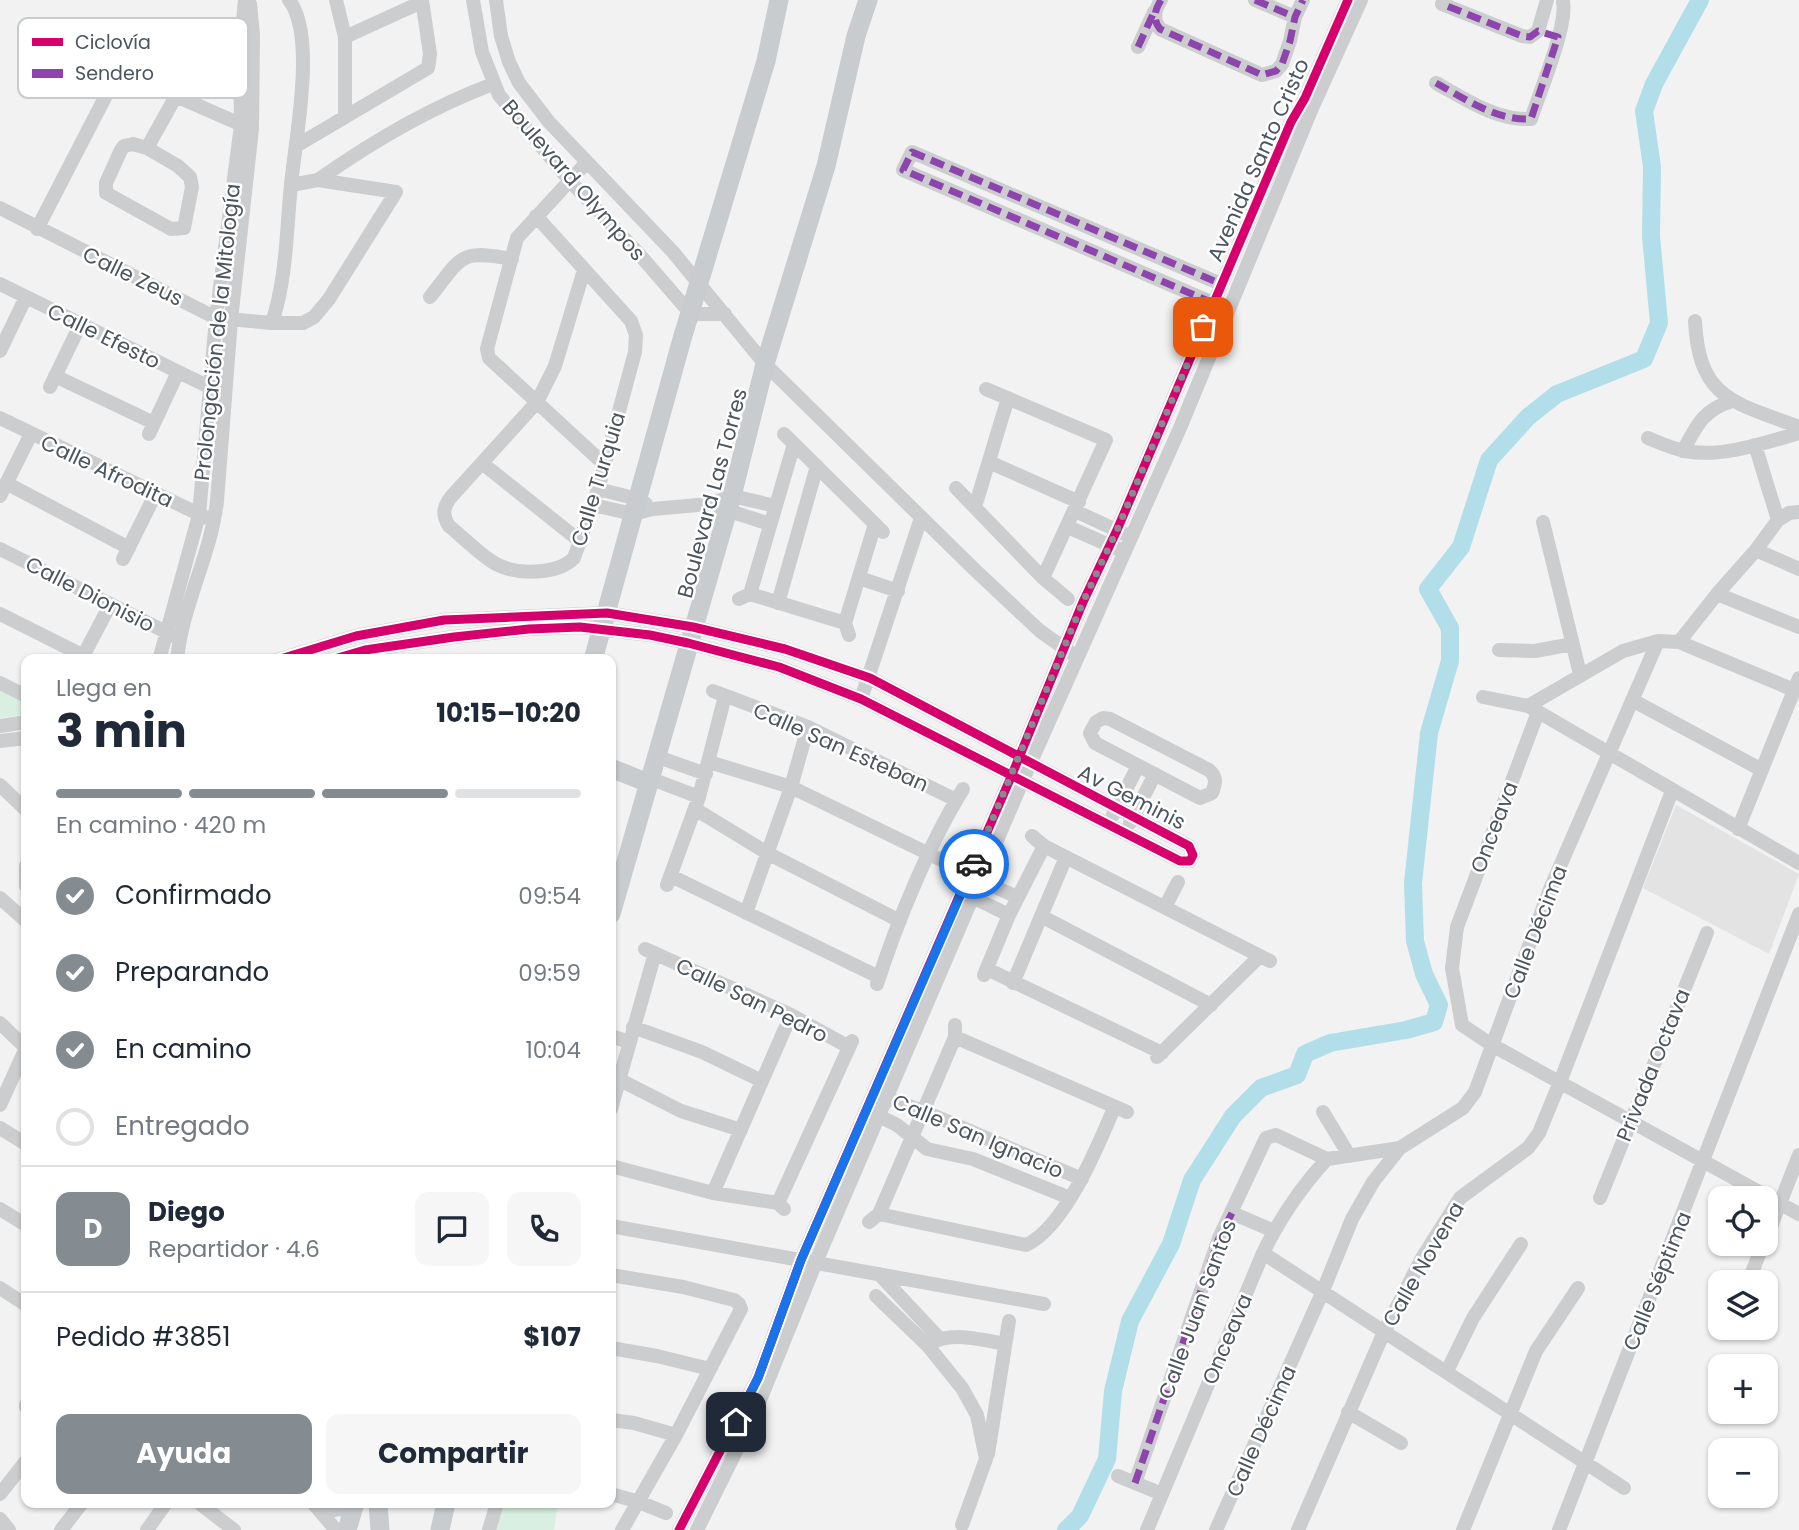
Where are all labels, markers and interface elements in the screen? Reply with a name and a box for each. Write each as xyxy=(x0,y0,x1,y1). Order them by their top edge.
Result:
legend xyxy=(18,18,248,98)
text: Ciclovía xyxy=(75,29,151,56)
street label: Avenida Santo Cristo xyxy=(1200,54,1316,266)
text: Sendero xyxy=(75,60,154,87)
street label: Boulevard Olympos xyxy=(496,93,652,267)
street label: Prolongación de la Mitología xyxy=(187,182,247,482)
street label: Calle Zeus xyxy=(78,239,188,313)
street label: Calle Efesto xyxy=(43,296,165,376)
pin xyxy=(1173,297,1233,357)
icon: bag xyxy=(1184,308,1222,346)
street label: Boulevard Las Torres xyxy=(670,385,754,601)
street label: Calle Turquia xyxy=(564,408,632,550)
street label: Calle Afrodita xyxy=(36,428,178,514)
street label: Calle Dionisio xyxy=(21,549,159,639)
text: Llega en xyxy=(56,672,152,704)
text: 10:15–10:20 xyxy=(436,695,581,731)
street label: Calle San Esteban xyxy=(749,695,933,799)
text: 3 min xyxy=(56,699,187,763)
street label: Av Geminis xyxy=(1073,757,1191,837)
street label: Onceava xyxy=(1463,777,1525,877)
text: En camino · 420 m xyxy=(56,809,266,841)
courier xyxy=(939,829,1009,899)
icon: car xyxy=(955,845,993,883)
street label: Calle Décima xyxy=(1496,861,1574,1003)
icon: check xyxy=(56,877,94,915)
text: Confirmado xyxy=(115,877,272,913)
text: 09:54 xyxy=(518,880,581,912)
street label: Calle San Pedro xyxy=(671,951,833,1049)
icon: check xyxy=(56,954,94,992)
text: Preparando xyxy=(115,954,269,990)
text: 09:59 xyxy=(518,957,581,989)
street label: Privada Octava xyxy=(1609,984,1697,1146)
icon: check xyxy=(56,1031,94,1069)
text: En camino xyxy=(115,1031,252,1067)
text: 10:04 xyxy=(525,1034,581,1066)
street label: Calle San Ignacio xyxy=(888,1087,1068,1185)
text: Entregado xyxy=(115,1108,250,1144)
map controls xyxy=(1708,1186,1778,1508)
button: locate xyxy=(1708,1186,1778,1256)
button: chat xyxy=(415,1192,489,1266)
button: phone xyxy=(507,1192,581,1266)
text: Diego xyxy=(148,1194,225,1230)
street label: Calle Novena xyxy=(1375,1196,1471,1332)
street label: Calle Séptima xyxy=(1616,1207,1698,1355)
text: D xyxy=(84,1211,102,1247)
street label: Calle Juan Santos xyxy=(1151,1215,1243,1403)
text: Repartidor · 4.6 xyxy=(148,1233,320,1265)
button: layers xyxy=(1708,1270,1778,1340)
street label: Onceava xyxy=(1195,1289,1259,1389)
text: Pedido #3851 xyxy=(56,1319,231,1355)
text: $107 xyxy=(523,1319,581,1355)
button: + xyxy=(1708,1354,1778,1424)
street label: Calle Décima xyxy=(1219,1361,1303,1501)
pin xyxy=(706,1392,766,1452)
icon: home xyxy=(717,1403,755,1441)
button: Ayuda xyxy=(56,1414,312,1494)
button: Compartir xyxy=(326,1414,581,1494)
button: − xyxy=(1708,1438,1778,1508)

